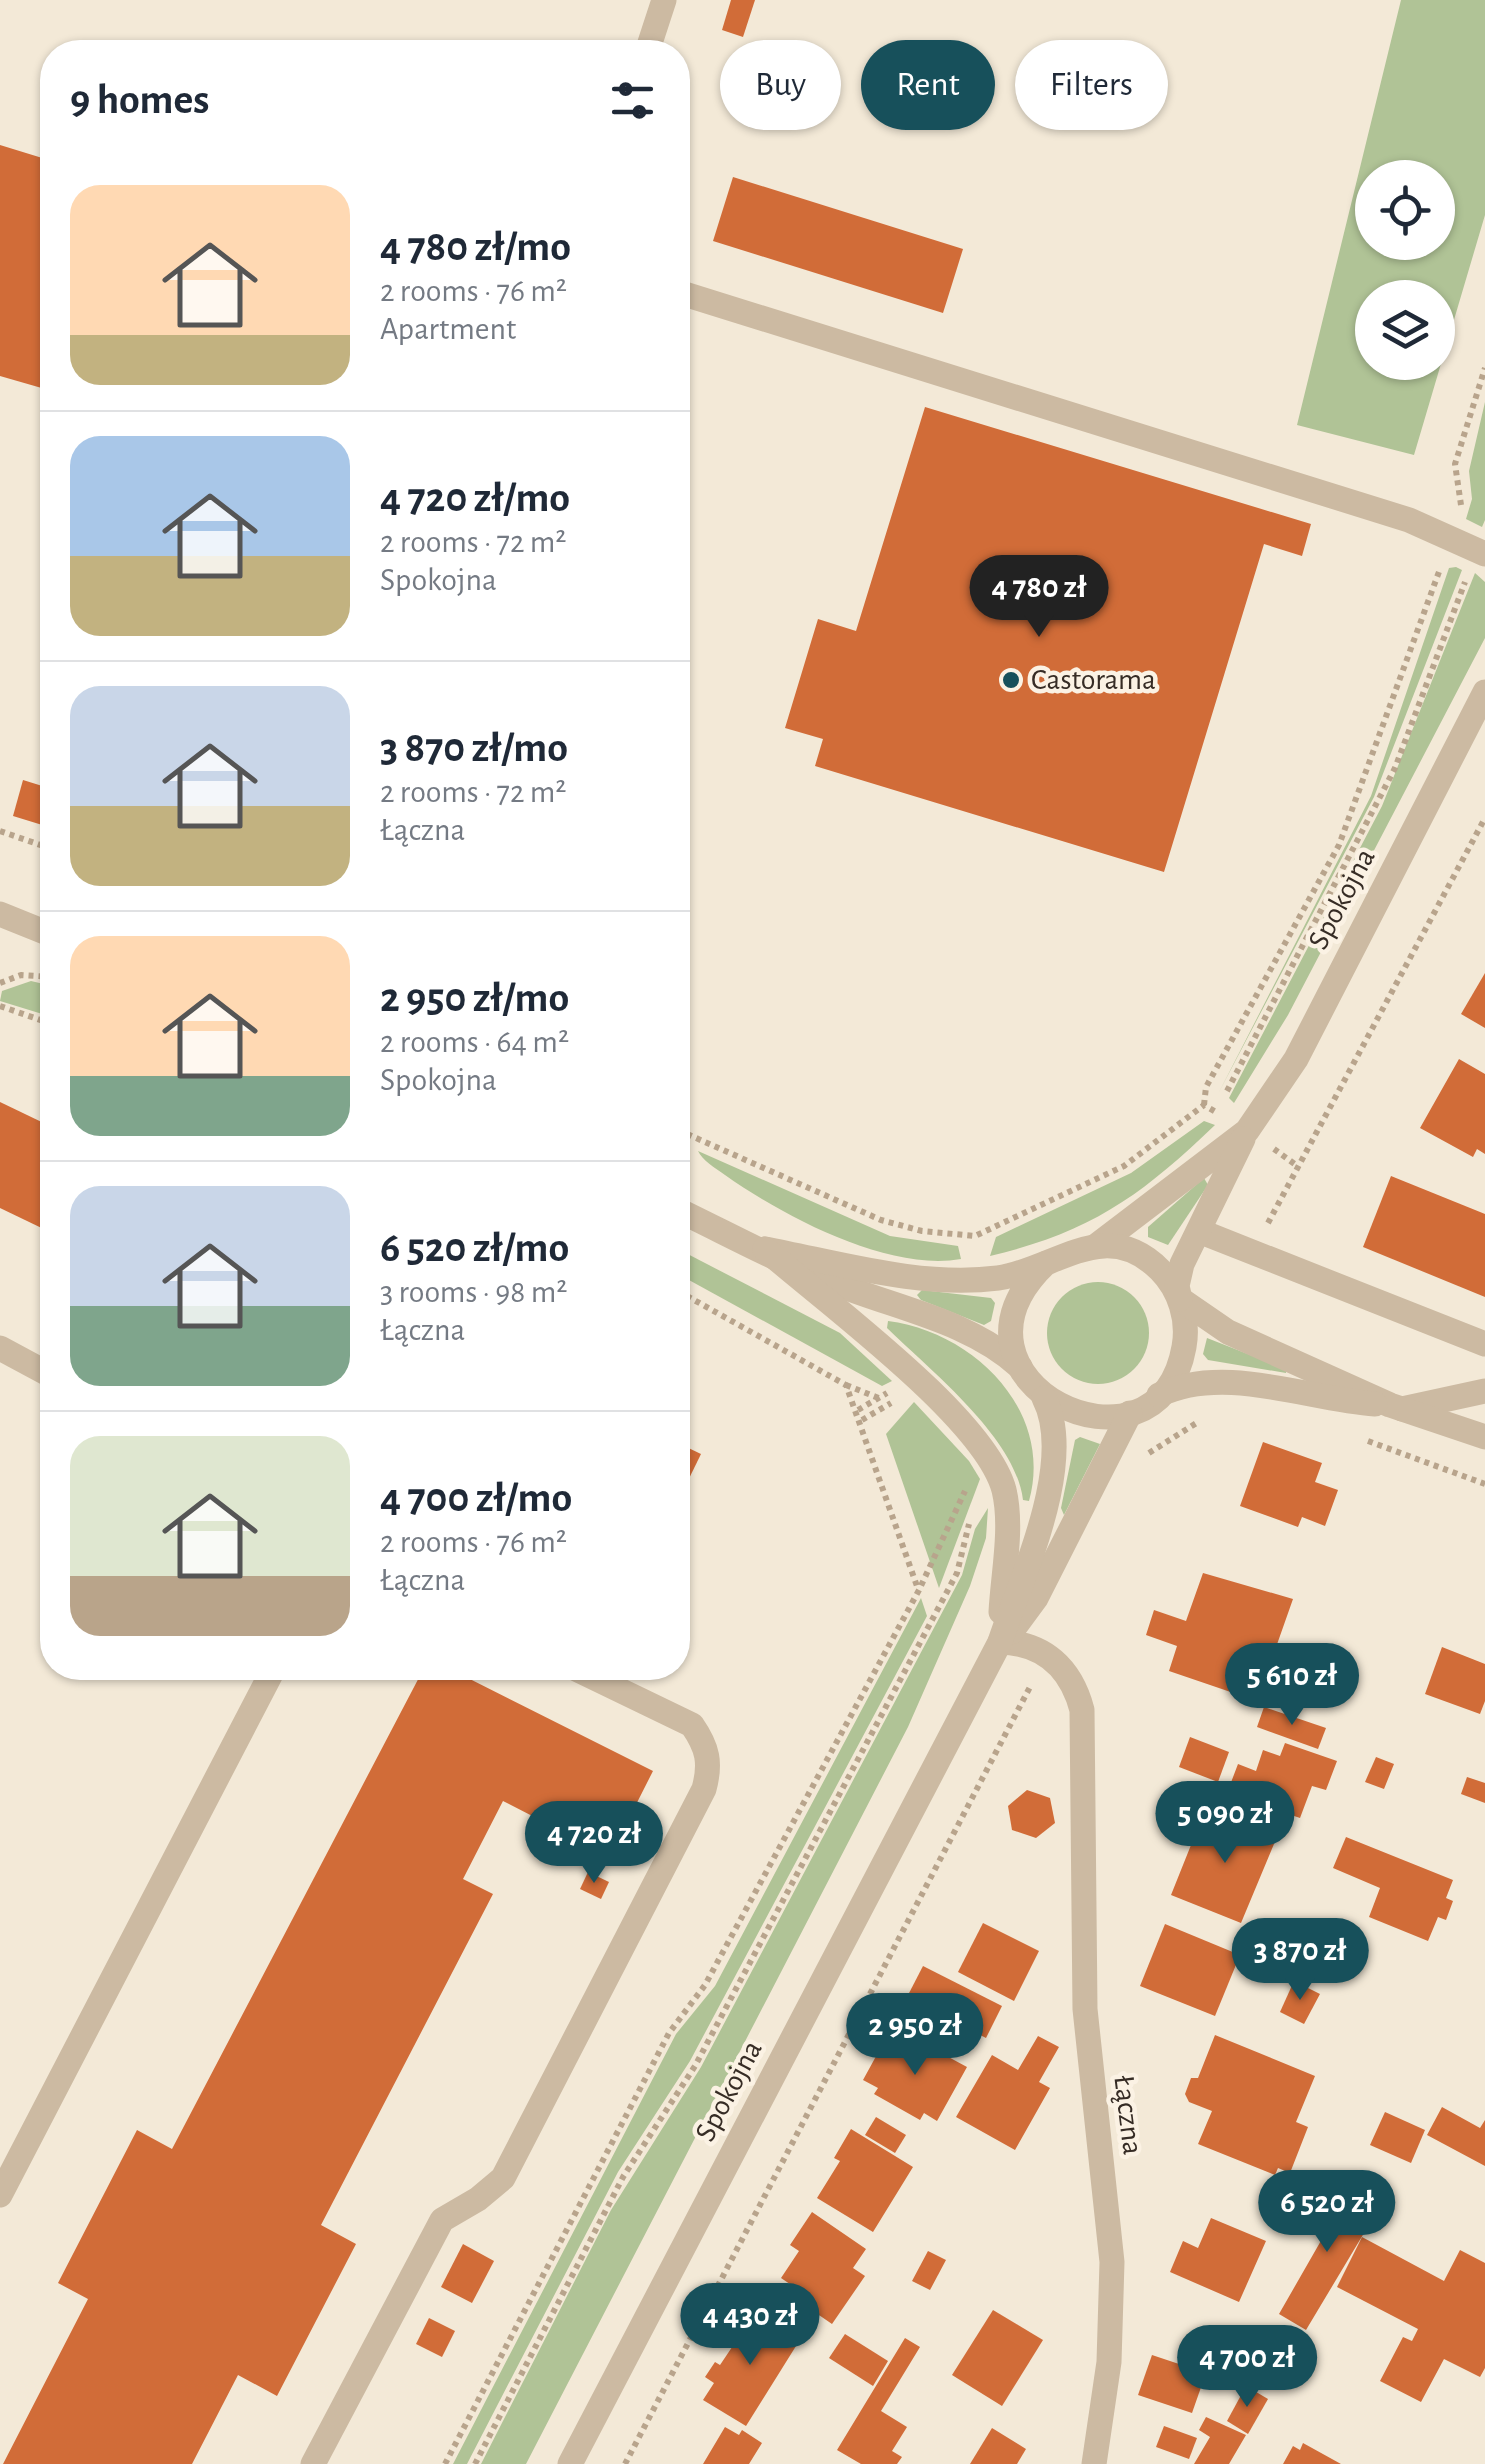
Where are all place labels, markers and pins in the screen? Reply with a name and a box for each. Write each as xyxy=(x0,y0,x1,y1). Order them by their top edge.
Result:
pin: 4 780 zł xyxy=(936,555,1142,640)
place label: Castorama xyxy=(1031,665,1156,695)
marker: Castorama xyxy=(1000,669,1022,691)
pin: 5 610 zł xyxy=(1189,1643,1395,1728)
pin: 5 090 zł xyxy=(1122,1781,1328,1866)
pin: 4 720 zł xyxy=(491,1801,697,1886)
pin: 3 870 zł xyxy=(1197,1918,1403,2003)
pin: 2 950 zł xyxy=(812,1993,1018,2078)
pin: 6 520 zł xyxy=(1224,2170,1430,2255)
pin: 4 430 zł xyxy=(647,2283,853,2368)
pin: 4 700 zł xyxy=(1144,2325,1350,2410)

